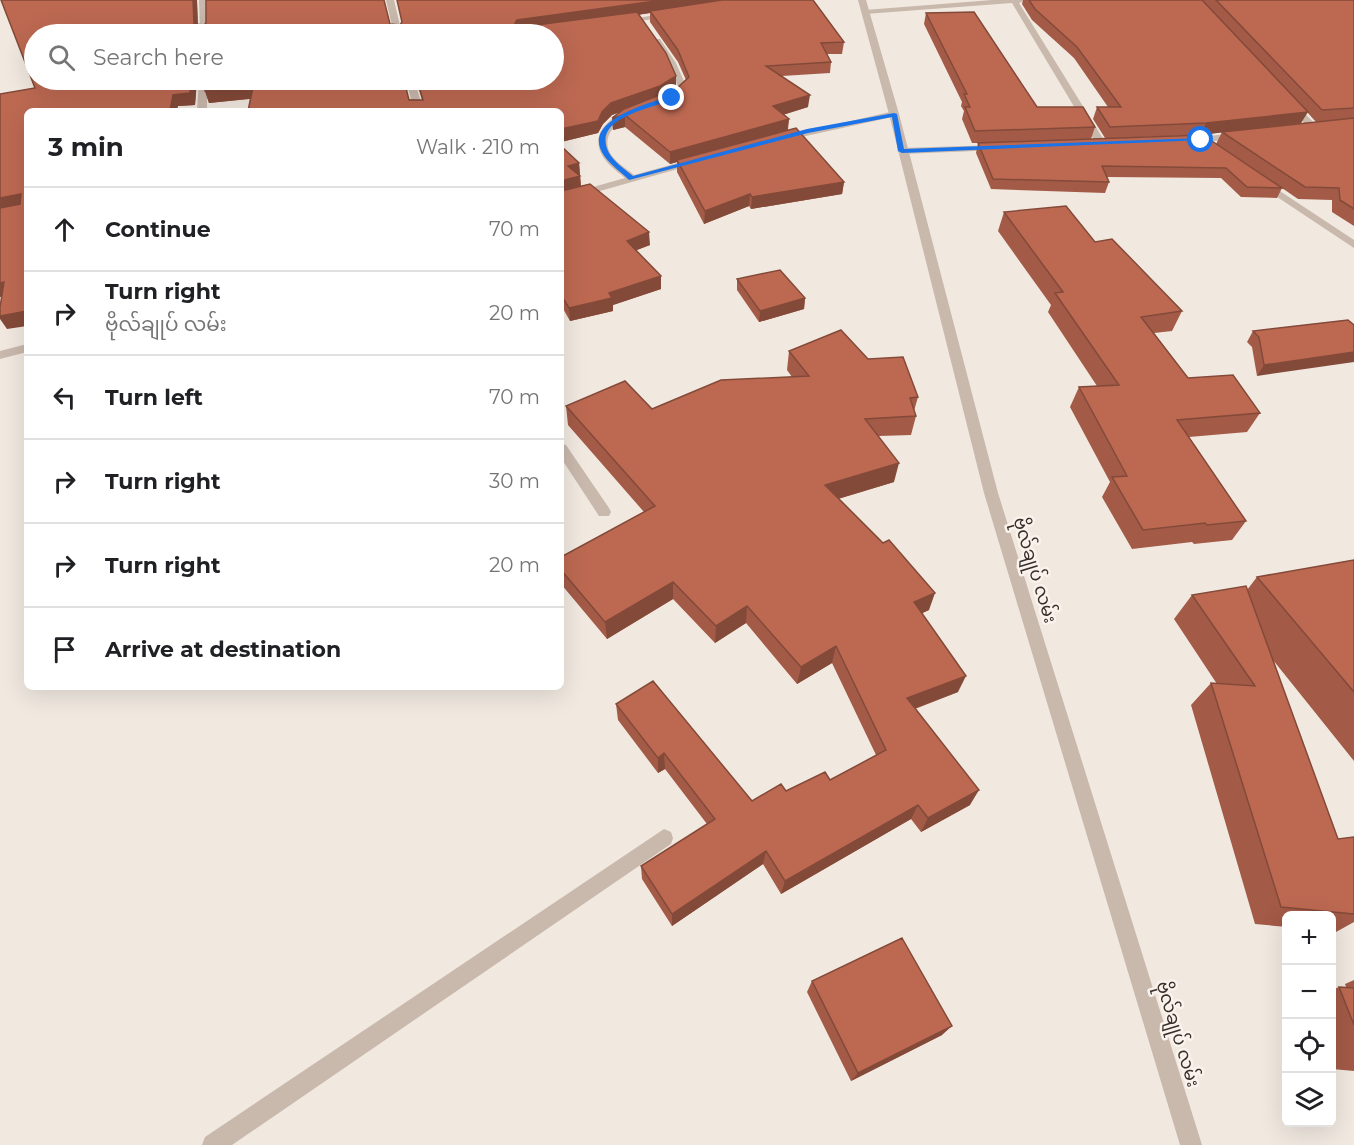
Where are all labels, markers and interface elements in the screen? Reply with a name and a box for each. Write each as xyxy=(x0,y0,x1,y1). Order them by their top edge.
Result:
search box xyxy=(24,24,564,90)
icon: search xyxy=(45,41,78,74)
text: Search here xyxy=(93,44,224,71)
route end xyxy=(658,84,684,110)
route start xyxy=(1187,126,1213,152)
text: 3 min xyxy=(48,131,124,163)
text: Walk · 210 m xyxy=(416,135,540,159)
icon: ahead xyxy=(48,213,81,246)
text: Continue xyxy=(105,216,211,243)
text: 70 m xyxy=(489,217,540,241)
text: Turn right xyxy=(105,278,220,305)
icon: right xyxy=(48,297,81,330)
text: 20 m xyxy=(489,301,540,325)
text: ဗိုလ်ချုပ် လမ်း xyxy=(105,312,227,336)
icon: left xyxy=(48,381,81,414)
text: Turn left xyxy=(105,384,203,411)
text: 70 m xyxy=(489,385,540,409)
icon: right xyxy=(48,465,81,498)
text: Turn right xyxy=(105,468,220,495)
text: 30 m xyxy=(489,469,540,493)
street label: ဗိုလ်ချုပ် လမ်း xyxy=(1005,514,1064,627)
icon: right xyxy=(48,549,81,582)
text: Turn right xyxy=(105,552,220,579)
text: 20 m xyxy=(489,553,540,577)
icon: arrive xyxy=(48,633,81,666)
text: Arrive at destination xyxy=(105,636,341,663)
map controls xyxy=(1282,911,1336,1127)
button: + xyxy=(1282,911,1336,965)
button: − xyxy=(1282,965,1336,1019)
street label: ဗိုလ်ချုပ် လမ်း xyxy=(1148,978,1207,1091)
button: locate xyxy=(1282,1019,1336,1073)
button: layers xyxy=(1282,1073,1336,1127)

